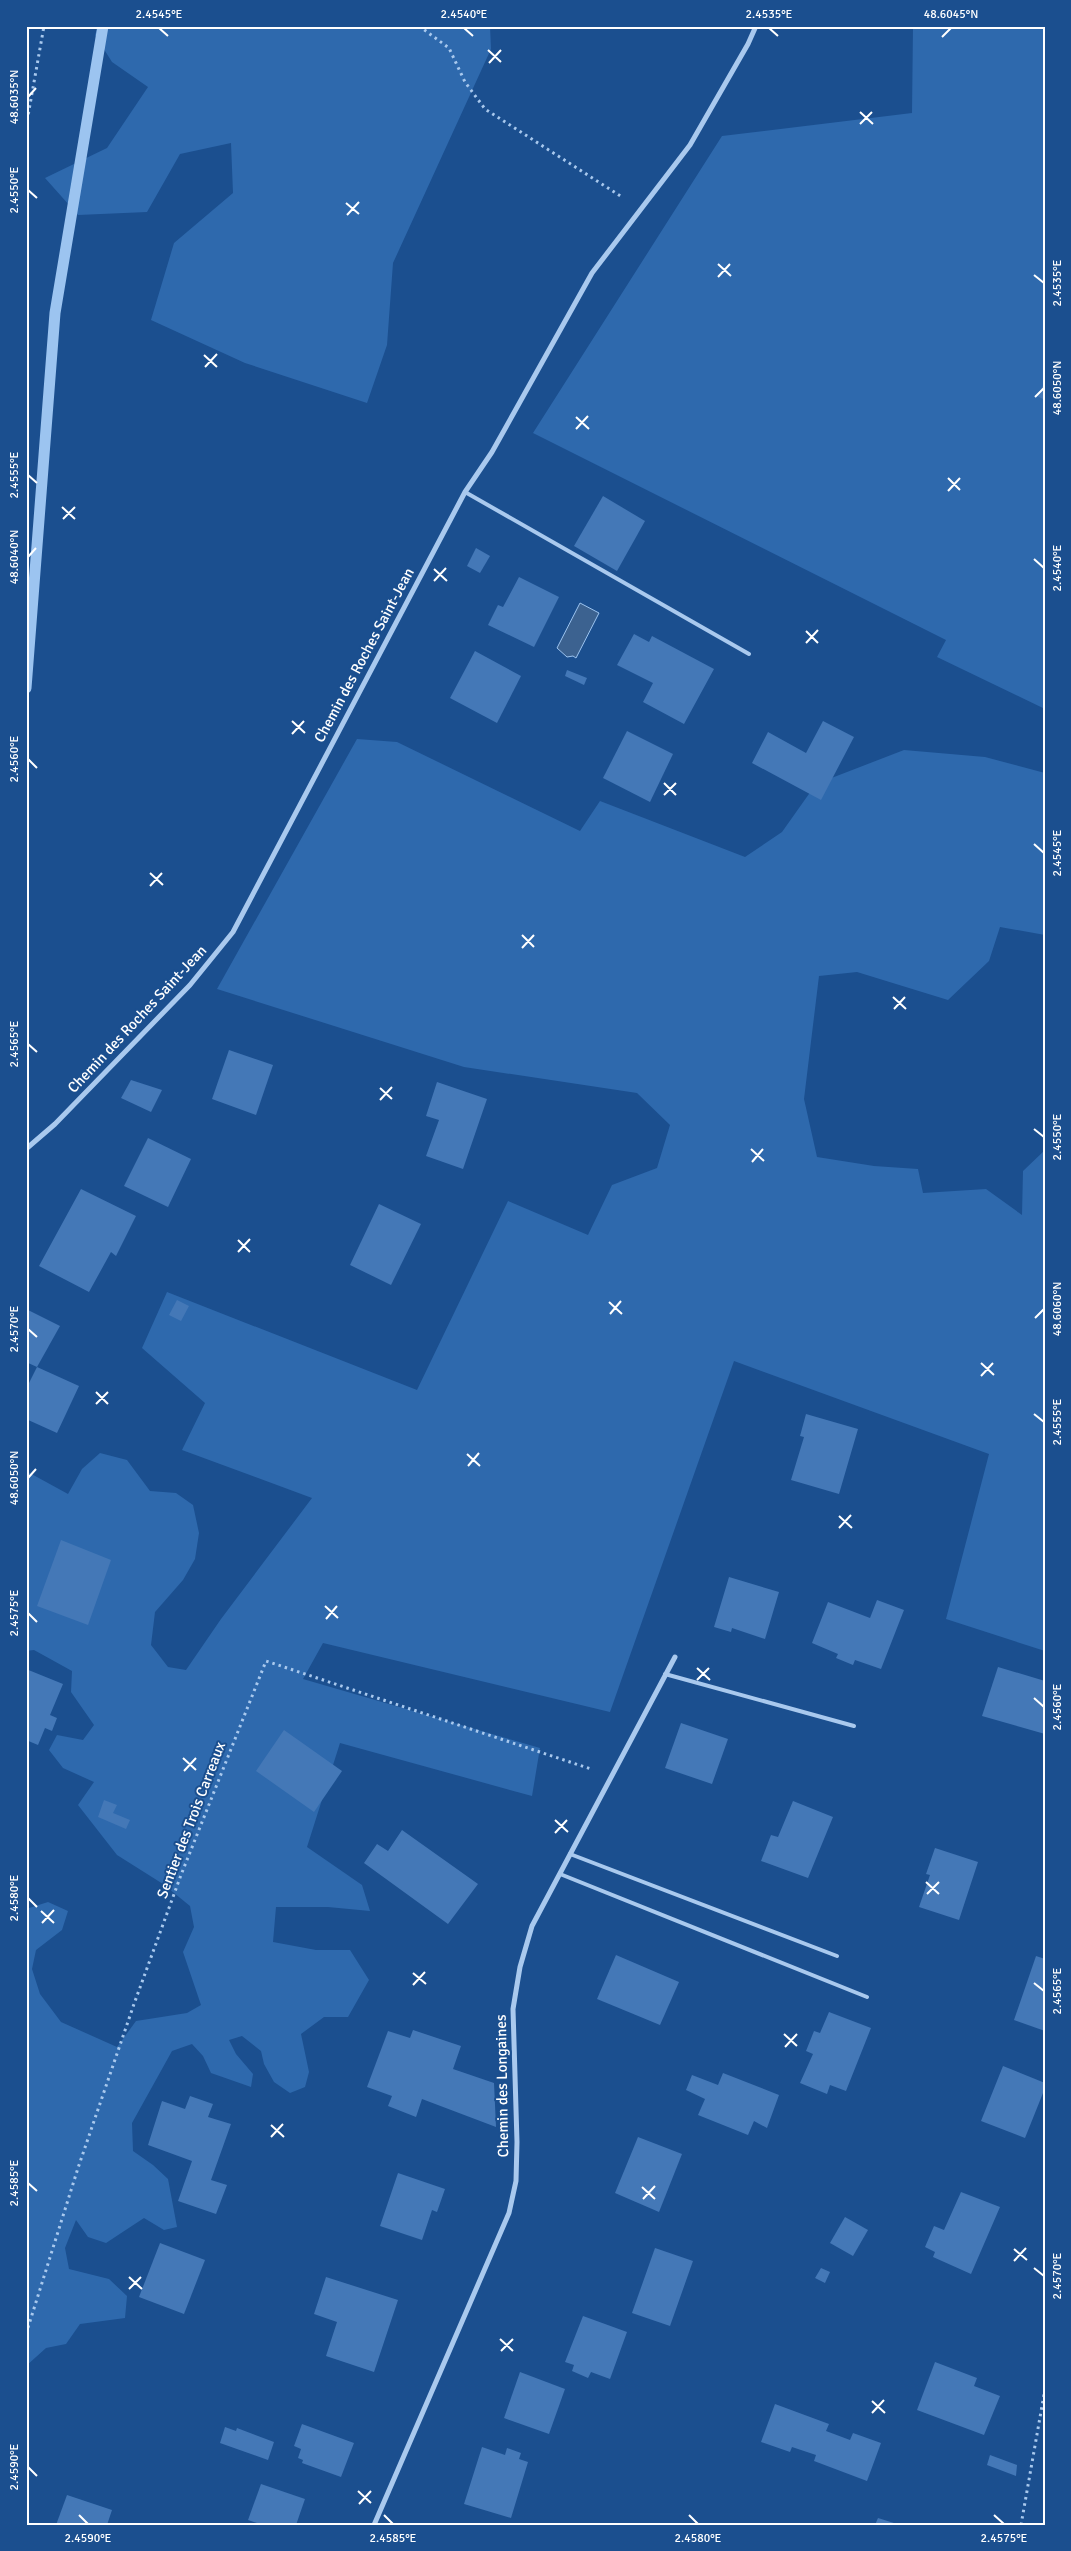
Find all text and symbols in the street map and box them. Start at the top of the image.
text: 2.4545°E [136,7,183,22]
text: 2.4540°E [441,7,488,22]
text: 2.4535°E [746,7,793,22]
text: 48.6045°N [924,7,978,22]
text: 48.6035°N [7,70,22,124]
text: 2.4550°E [7,166,22,213]
text: 2.4535°E [1050,259,1065,306]
text: 48.6050°N [1050,361,1065,415]
text: 2.4555°E [7,451,22,498]
text: 48.6040°N [7,530,22,584]
text: 2.4540°E [1050,544,1065,591]
street label: Chemin des Roches Saint-Jean [310,565,418,745]
text: 2.4560°E [7,735,22,782]
text: 2.4545°E [1050,829,1065,876]
street label: Chemin des Roches Saint-Jean [64,941,210,1097]
text: 2.4565°E [7,1020,22,1067]
text: 2.4550°E [1050,1113,1065,1160]
text: 48.6060°N [1050,1282,1065,1336]
text: 2.4570°E [7,1305,22,1352]
text: 2.4555°E [1050,1398,1065,1445]
text: 48.6050°N [7,1451,22,1505]
text: 2.4575°E [7,1589,22,1636]
text: 2.4560°E [1050,1683,1065,1730]
street label: Sentier des Trois Carreaux [153,1739,229,1901]
text: 2.4580°E [7,1874,22,1921]
text: 2.4565°E [1050,1967,1065,2014]
street label: Chemin des Longaines [492,2014,512,2158]
text: 2.4585°E [7,2159,22,2206]
text: 2.4570°E [1050,2252,1065,2299]
text: 2.4590°E [7,2443,22,2490]
text: 2.4590°E [65,2531,112,2546]
text: 2.4585°E [370,2531,417,2546]
text: 2.4580°E [675,2531,722,2546]
text: 2.4575°E [981,2531,1028,2546]

